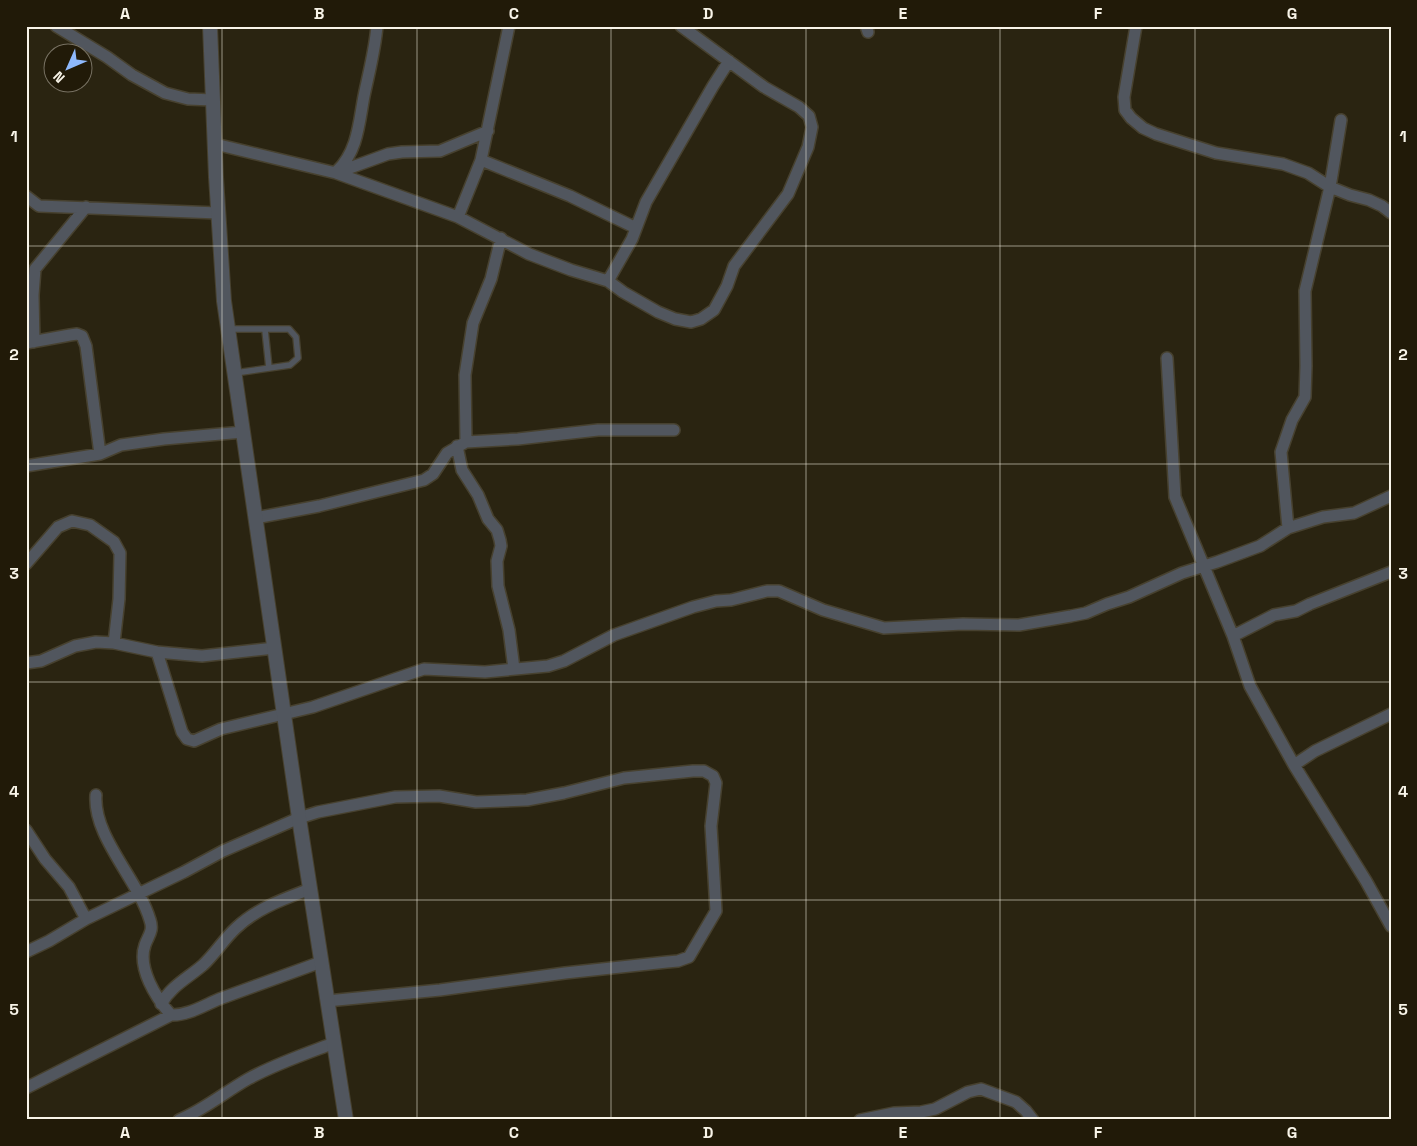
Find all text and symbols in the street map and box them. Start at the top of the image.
text: A [120,3,130,24]
text: B [314,3,324,24]
text: C [509,3,519,24]
text: D [703,3,713,24]
text: E [899,3,908,24]
text: F [1094,3,1103,24]
text: G [1287,3,1297,24]
north arrow [42,42,92,92]
text: N [49,68,68,87]
text: 1 [10,126,18,147]
text: 1 [1399,126,1407,147]
text: 2 [9,344,19,365]
text: 2 [1398,344,1408,365]
text: 3 [9,563,19,584]
text: 3 [1398,563,1408,584]
text: 4 [9,781,19,802]
text: 4 [1398,781,1408,802]
text: 5 [9,999,19,1020]
text: 5 [1398,999,1408,1020]
text: A [120,1122,130,1143]
text: B [314,1122,324,1143]
text: C [509,1122,519,1143]
text: D [703,1122,713,1143]
text: E [899,1122,908,1143]
text: F [1094,1122,1103,1143]
text: G [1287,1122,1297,1143]

